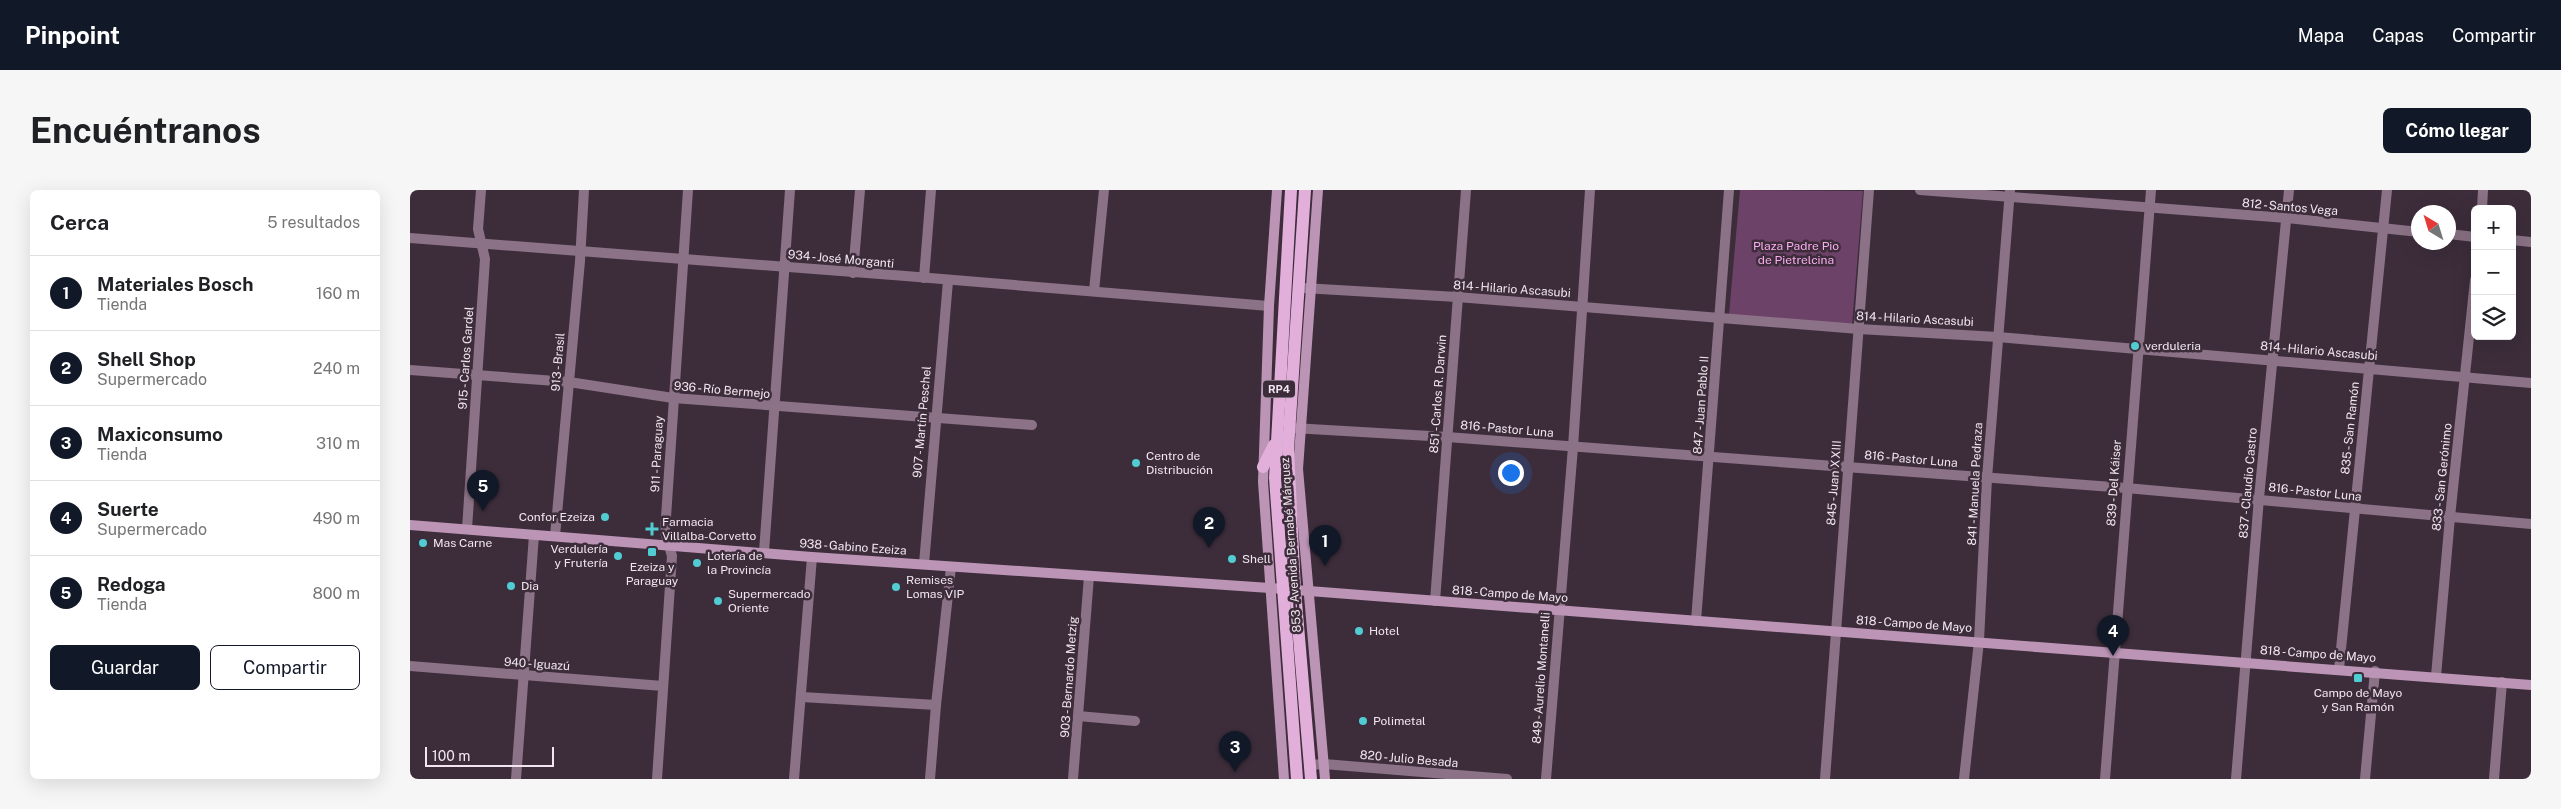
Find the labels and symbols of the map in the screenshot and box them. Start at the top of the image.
street label: 812 - Santos Vega [2241,196,2339,218]
north arrow [2411,205,2456,250]
park label: Plaza Padre Pio de Pietrelcina [1753,239,1839,267]
street label: 934 - José Morganti [787,247,895,271]
street label: 814 - Hilario Ascasubi [1453,278,1571,300]
street label: 915 - Carlos Gardel [455,306,477,410]
street label: 814 - Hilario Ascasubi [1856,309,1974,329]
street label: 913 - Brasil [548,332,568,392]
street label: 851 - Carlos R. Darwin [1427,334,1449,454]
place label: verduleria [2145,339,2201,353]
street label: 814 - Hilario Ascasubi [2260,339,2378,363]
marker: verduleria [2129,340,2141,352]
street label: 847 - Juan Pablo II [1691,355,1711,455]
street label: 907 - Martín Peschel [910,365,934,478]
street label: 936 - Río Bermejo [673,379,771,401]
road number: RP4 [1263,380,1295,398]
street label: 835 - San Ramón [2338,381,2362,475]
street label: 911 - Paraguay [648,415,666,493]
street label: 816 - Pastor Luna [1460,418,1554,440]
street label: 841 - Manuela Pedraza [1965,422,1985,546]
street label: 833 - San Gerónimo [2429,422,2455,532]
street label: 837 - Claudio Castro [2236,427,2260,539]
street label: 839 - Del Káiser [2104,439,2124,527]
street label: 845 - Juan XXIII [1824,440,1844,526]
street label: 816 - Pastor Luna [1864,448,1958,470]
place label: Centro de Distribución [1146,449,1213,477]
marker: Centro de Distribución [1130,457,1142,469]
street label: 853 - Avenida Bernabé Márquez [1278,457,1304,633]
your location [1498,460,1524,486]
pin: 5 [467,470,499,511]
street label: 816 - Pastor Luna [2268,480,2362,504]
pin: 2 [1193,507,1225,548]
place label: Confor Ezeiza [519,510,595,524]
marker: Confor Ezeiza [599,511,611,523]
place label: Farmacia Villalba-Corvetto [662,515,757,543]
marker: Farmacia Villalba-Corvetto [646,523,658,535]
pin: 1 [1309,525,1341,566]
place label: Mas Carne [433,536,493,550]
street label: 938 - Gabino Ezeiza [799,536,907,558]
marker: Mas Carne [417,537,429,549]
place label: Verdulería y Frutería [551,542,608,570]
marker: Ezeiza y Paraguay [646,546,658,558]
place label: Lotería de la Provincía [707,549,771,577]
marker: Verdulería y Frutería [612,550,624,562]
place label: Shell [1242,552,1271,566]
marker: Shell [1226,553,1238,565]
marker: Lotería de la Provincía [691,557,703,569]
place label: Ezeiza y Paraguay [626,560,679,588]
place label: Remises Lomas VIP [906,573,965,601]
place label: Dia [521,579,539,593]
marker: Dia [505,580,517,592]
marker: Remises Lomas VIP [890,581,902,593]
street label: 818 - Campo de Mayo [1452,583,1569,605]
place label: Supermercado Oriente [728,587,811,615]
marker: Supermercado Oriente [712,595,724,607]
street label: 849 - Aurelio Montanelli [1529,612,1553,744]
street label: 818 - Campo de Mayo [1856,613,1973,635]
pin: 4 [2097,615,2129,656]
street label: 903 - Bernardo Metzig [1058,616,1080,738]
place label: Hotel [1369,624,1400,638]
marker: Hotel [1353,625,1365,637]
street label: 818 - Campo de Mayo [2260,643,2377,665]
street label: 940 - Iguazú [503,655,571,673]
marker: Campo de Mayo y San Ramón [2352,672,2364,684]
place label: Campo de Mayo y San Ramón [2314,686,2403,714]
place label: Polimetal [1373,714,1426,728]
marker: Polimetal [1357,715,1369,727]
pin: 3 [1219,731,1251,772]
scale bar [425,744,554,767]
street label: 820 - Julio Besada [1359,748,1459,770]

